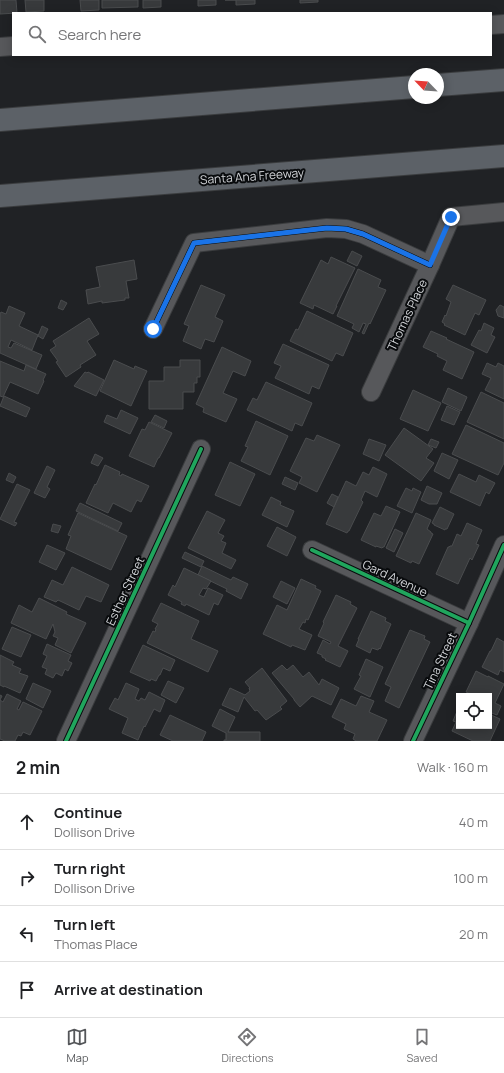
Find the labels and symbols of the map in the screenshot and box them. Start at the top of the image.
north arrow [408,68,444,104]
street label: Santa Ana Freeway [199,164,305,188]
route end [442,208,460,226]
street label: Thomas Place [383,276,431,354]
route start [144,320,162,338]
street label: Esther Street [102,554,148,628]
street label: Gard Avenue [360,556,430,600]
street label: Tina Street [419,629,461,692]

